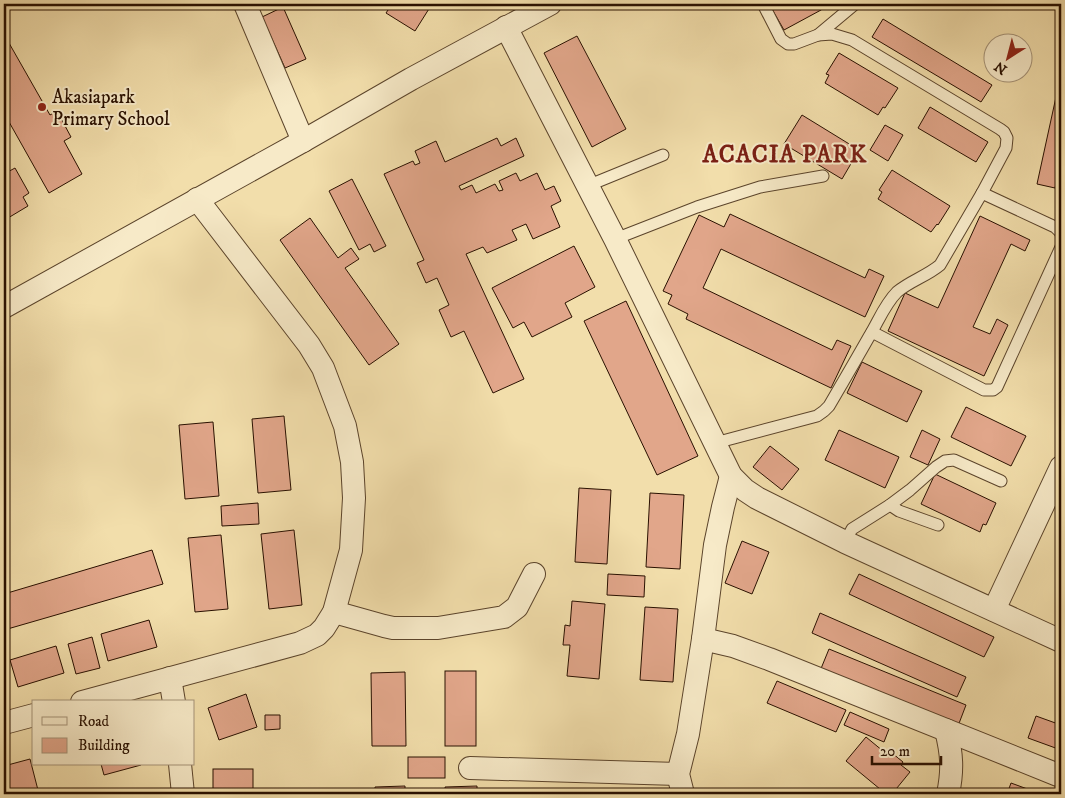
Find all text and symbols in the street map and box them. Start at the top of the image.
north arrow [982,32,1032,82]
text: N [991,57,1011,78]
place label: Akasiapark Primary School [52,86,170,131]
marker: Akasiapark Primary School [36,101,48,113]
district label: ACACIA PARK [702,140,868,170]
legend [32,700,195,766]
text: Road [78,712,110,731]
scale bar [872,733,941,765]
text: Building [78,736,130,755]
text: 20 m [880,742,910,761]

